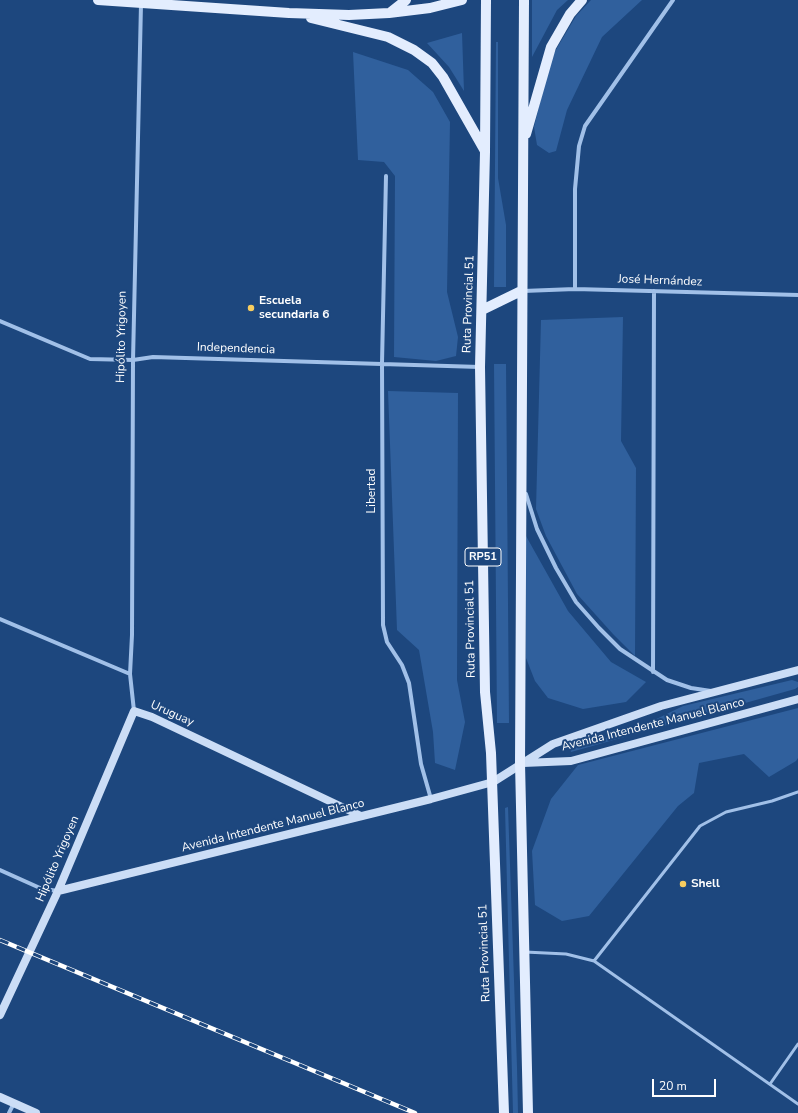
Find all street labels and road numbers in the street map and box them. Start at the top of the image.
street label: Ruta Provincial 51 [460,255,478,353]
street label: José Hernández [618,272,702,290]
street label: Hipólito Yrigoyen [114,291,130,383]
street label: Independencia [197,340,275,358]
street label: Libertad [365,469,379,513]
road number: RP51 [465,548,501,566]
street label: Ruta Provincial 51 [463,580,479,678]
street label: Avenida Intendente Manuel Blanco [560,695,746,755]
street label: Uruguay [148,698,196,730]
street label: Avenida Intendente Manuel Blanco [180,796,366,856]
street label: Hipólito Yrigoyen [33,814,83,904]
street label: Ruta Provincial 51 [476,904,494,1002]

